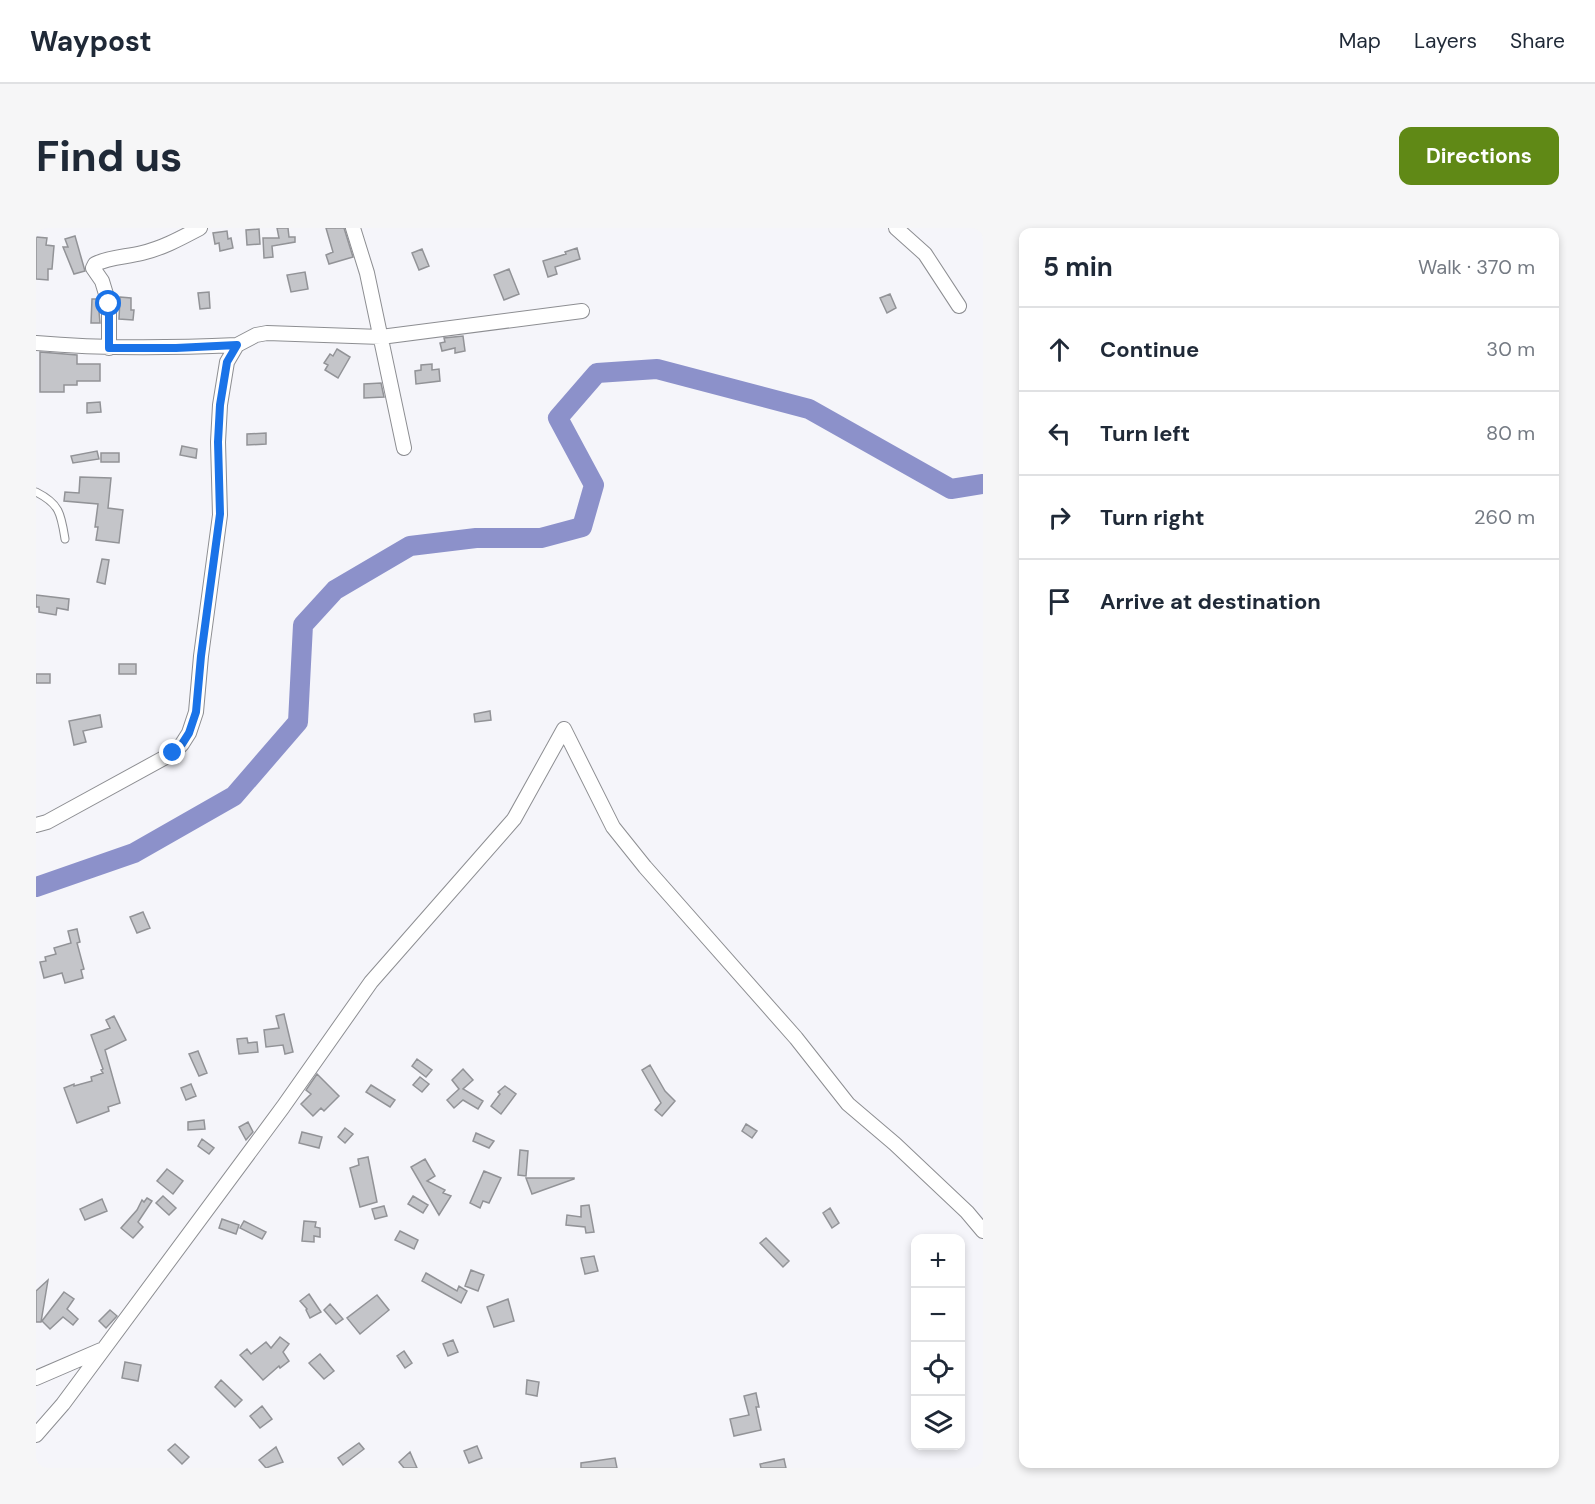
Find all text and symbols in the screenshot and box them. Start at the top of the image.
text: Waypost [30,23,152,60]
text: Map [1339,27,1381,55]
text: Layers [1414,27,1477,55]
text: Share [1510,27,1565,55]
button: Directions [1399,127,1559,185]
text: Find us [36,129,182,184]
text: 5 min [1043,250,1113,284]
text: Walk · 370 m [1418,254,1535,280]
route start [95,290,121,316]
icon: ahead [1043,333,1076,366]
text: Continue [1100,335,1199,364]
text: 30 m [1486,336,1535,362]
icon: left [1043,417,1076,450]
text: Turn left [1100,419,1190,448]
text: 80 m [1486,420,1535,446]
icon: right [1043,501,1076,534]
text: Turn right [1100,503,1205,532]
text: 260 m [1474,504,1535,530]
icon: arrive [1043,585,1076,618]
text: Arrive at destination [1100,587,1321,616]
route end [159,739,185,765]
map controls [911,1234,965,1450]
button: + [911,1234,965,1288]
button: − [911,1288,965,1342]
button: locate [911,1342,965,1396]
button: layers [911,1396,965,1450]

